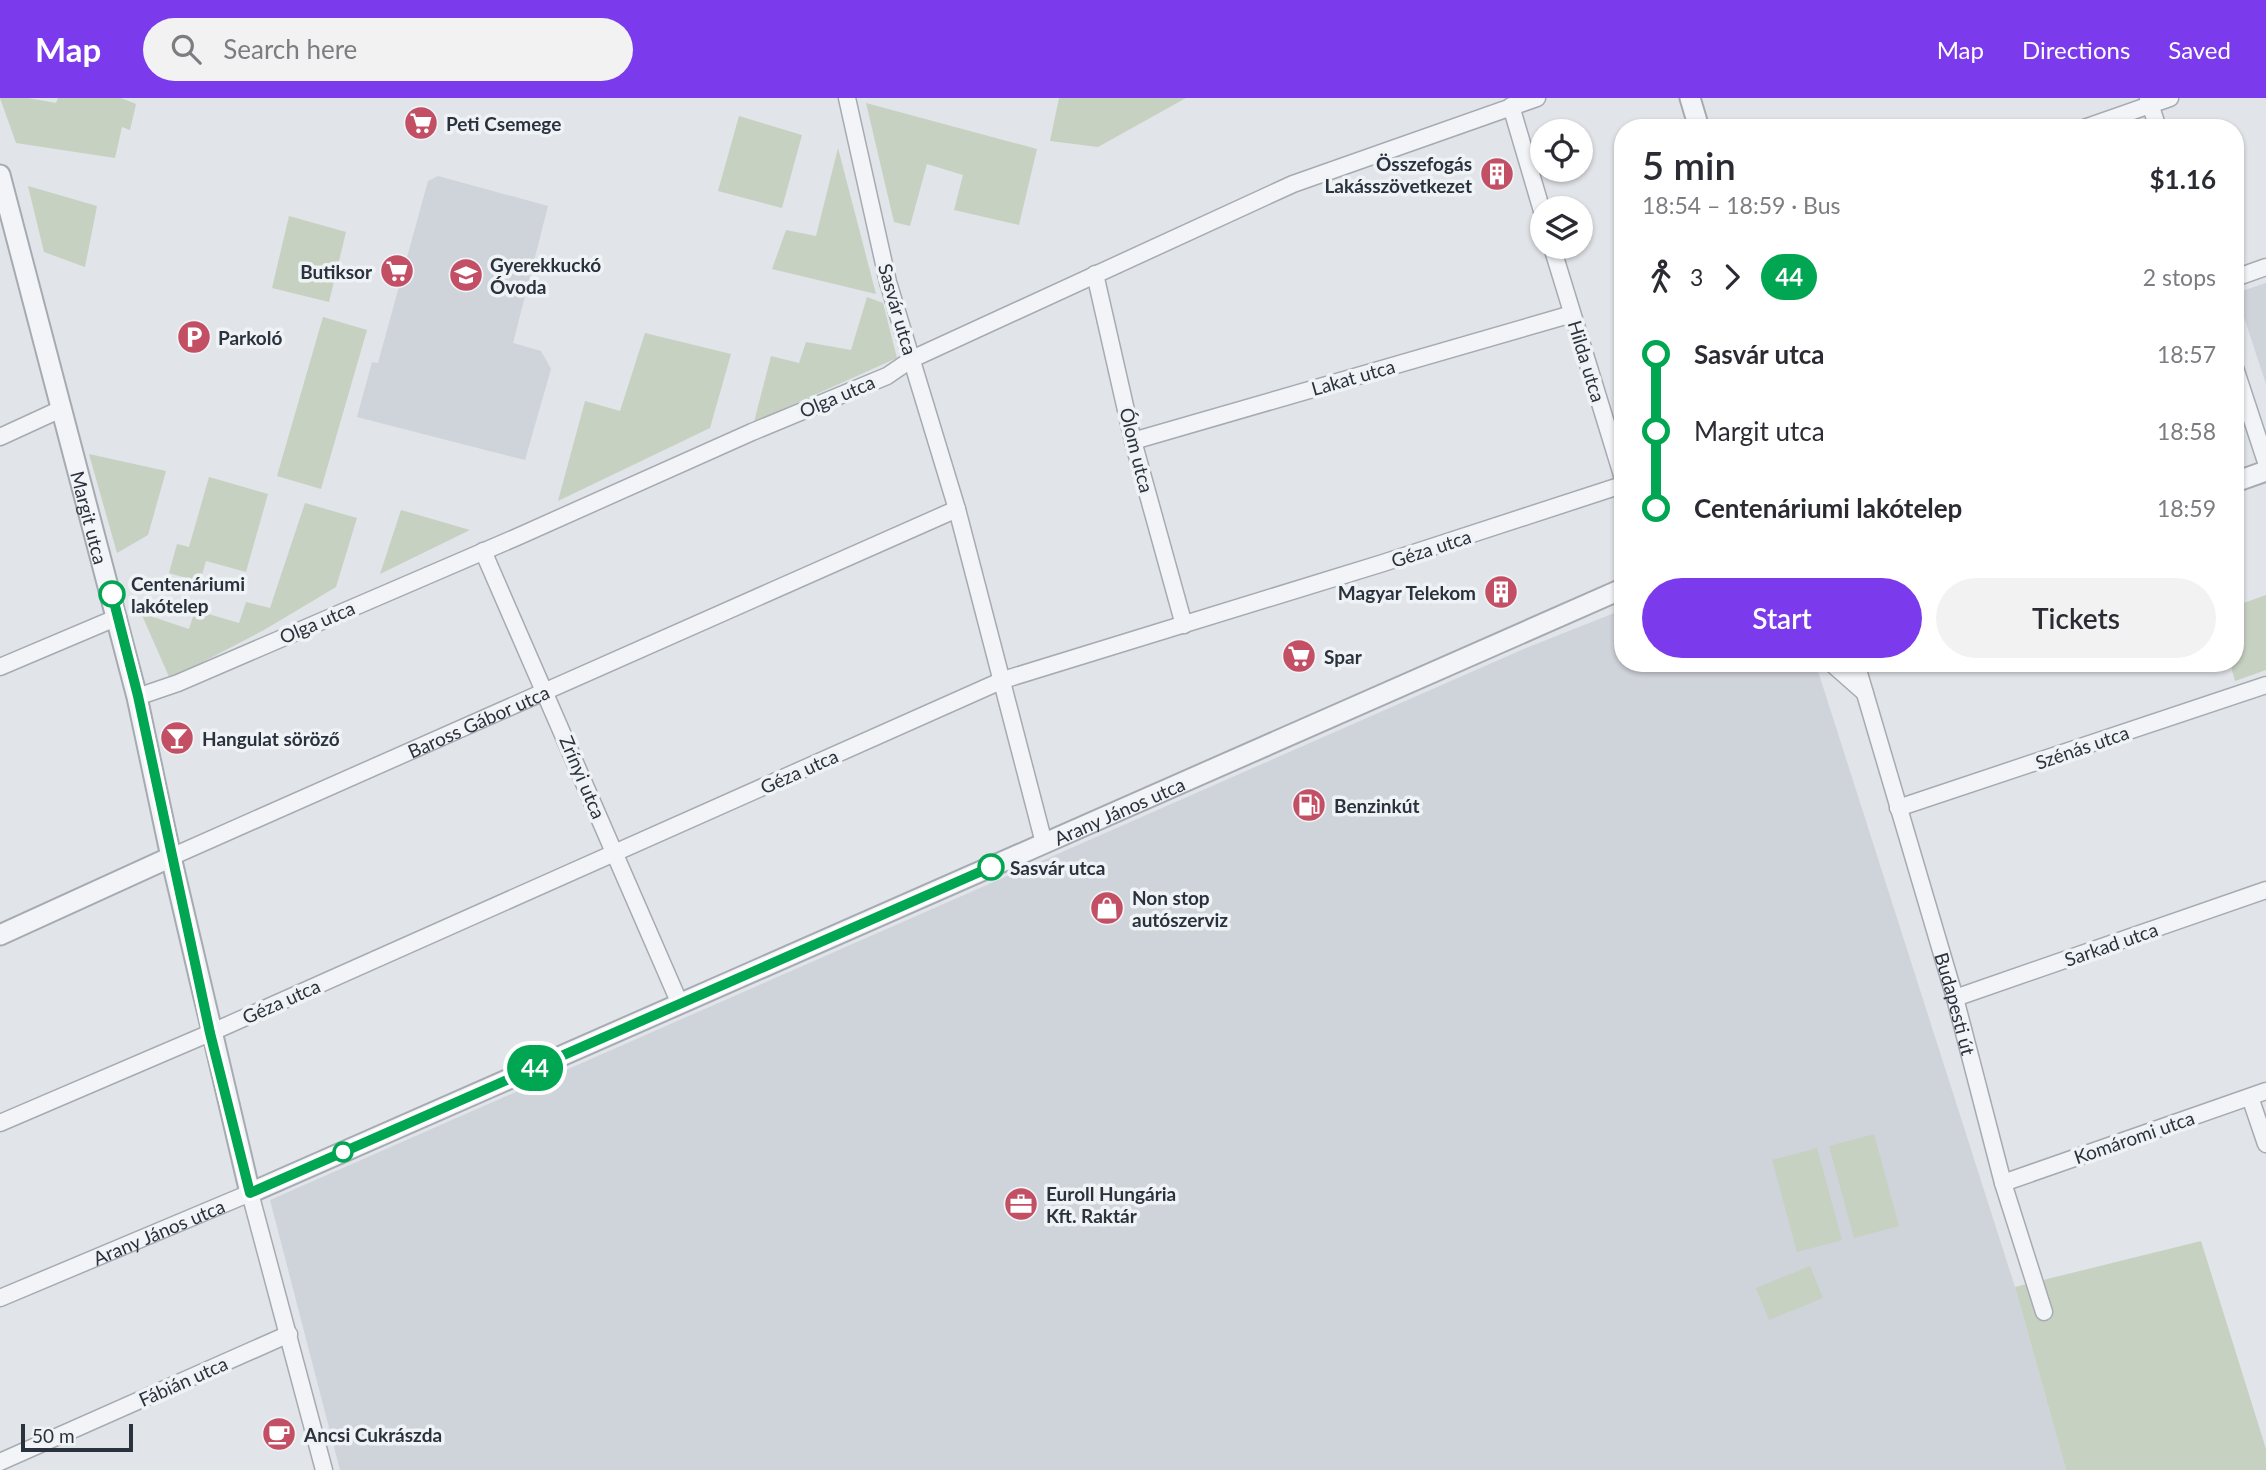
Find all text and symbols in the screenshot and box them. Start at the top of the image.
search box [143,18,633,81]
text: Map [35,29,101,69]
icon: search [167,30,205,68]
text: Search here [223,33,357,65]
text: Map [1937,35,1984,64]
text: Directions [2022,35,2130,64]
text: Saved [2168,35,2231,64]
supermarket icon: Peti Csemege [402,104,440,142]
place label: Peti Csemege [446,112,561,135]
map controls [1530,119,1593,259]
button: locate [1530,119,1593,182]
text: 5 min [1642,142,1736,188]
place label: Összefogás Lakásszövetkezet [1324,152,1472,197]
building icon: Összefogás Lakásszövetkezet [1478,155,1516,193]
text: $1.16 [2150,163,2216,195]
text: 18:54 – 18:59 · Bus [1642,191,1841,219]
button: layers [1530,196,1593,259]
supermarket icon: Butiksor [378,252,416,290]
place label: Gyerekkuckó Óvoda [490,253,601,298]
school or university icon: Gyerekkuckó Óvoda [447,256,485,294]
icon: walk [1642,258,1680,296]
icon: forward [1713,258,1751,296]
place label: Butiksor [300,260,373,283]
street label: Sasvár utca [874,261,922,357]
text: 44 [1775,262,1803,291]
text: 3 [1690,263,1703,291]
text: 2 stops [2143,263,2216,291]
street label: Hilda utca [1564,317,1610,405]
parking icon: Parkoló [175,318,213,356]
place label: Parkoló [218,326,282,349]
text: Sasvár utca [1694,338,1825,370]
text: 18:57 [2157,340,2216,368]
street label: Lakat utca [1309,354,1397,400]
street label: Olga utca [796,370,878,422]
street label: Ólom utca [1115,405,1159,495]
text: Margit utca [1694,415,1825,447]
text: 18:58 [2157,417,2216,445]
street label: Margit utca [67,468,113,567]
text: Centenáriumi lakótelep [1694,492,1962,524]
text: 18:59 [2157,494,2216,522]
street label: Géza utca [1388,524,1474,572]
place label: Centenáriumi lakótelep [131,572,245,617]
building icon: Magyar Telekom [1482,573,1520,611]
button: Start [1642,578,1922,658]
button: Tickets [1936,578,2216,658]
marker: Centenáriumi lakótelep [99,581,125,607]
place label: Magyar Telekom [1338,581,1476,604]
street label: Olga utca [276,596,358,648]
supermarket icon: Spar [1280,637,1318,675]
place label: Spar [1324,645,1363,668]
street label: Baross Gábor utca [404,680,552,762]
bar icon: Hangulat söröző [158,719,196,757]
street label: Szénás utca [2032,720,2132,774]
place label: Hangulat söröző [202,727,340,750]
street label: Zrínyi utca [555,732,611,822]
street label: Géza utca [757,744,841,798]
street label: Arany János utca [1050,772,1188,849]
fuel station icon: Benzinkút [1290,786,1328,824]
place label: Benzinkút [1334,794,1419,817]
marker: Sasvár utca [978,854,1004,880]
place label: Sasvár utca [1010,856,1105,879]
place label: Non stop autószerviz [1132,886,1228,931]
shop icon: Non stop autószerviz [1088,889,1126,927]
street label: Sarkad utca [2061,917,2161,971]
street label: Budapesti út [1931,949,1981,1058]
street label: Géza utca [239,974,323,1028]
line badge: 44 [504,1045,566,1091]
text: 44 [521,1053,549,1082]
street label: Komáromi utca [2071,1106,2197,1168]
unlabelled marker [333,1142,353,1162]
place label: Euroll Hungária Kft. Raktár [1046,1182,1176,1227]
office icon: Euroll Hungária Kft. Raktár [1002,1185,1040,1223]
street label: Arany János utca [89,1194,228,1269]
street label: Fábián utca [135,1351,231,1411]
cafe icon: Ancsi Cukrászda [260,1415,298,1453]
scale bar [21,1421,133,1453]
place label: Ancsi Cukrászda [303,1423,442,1446]
text: 50 m [32,1424,75,1447]

